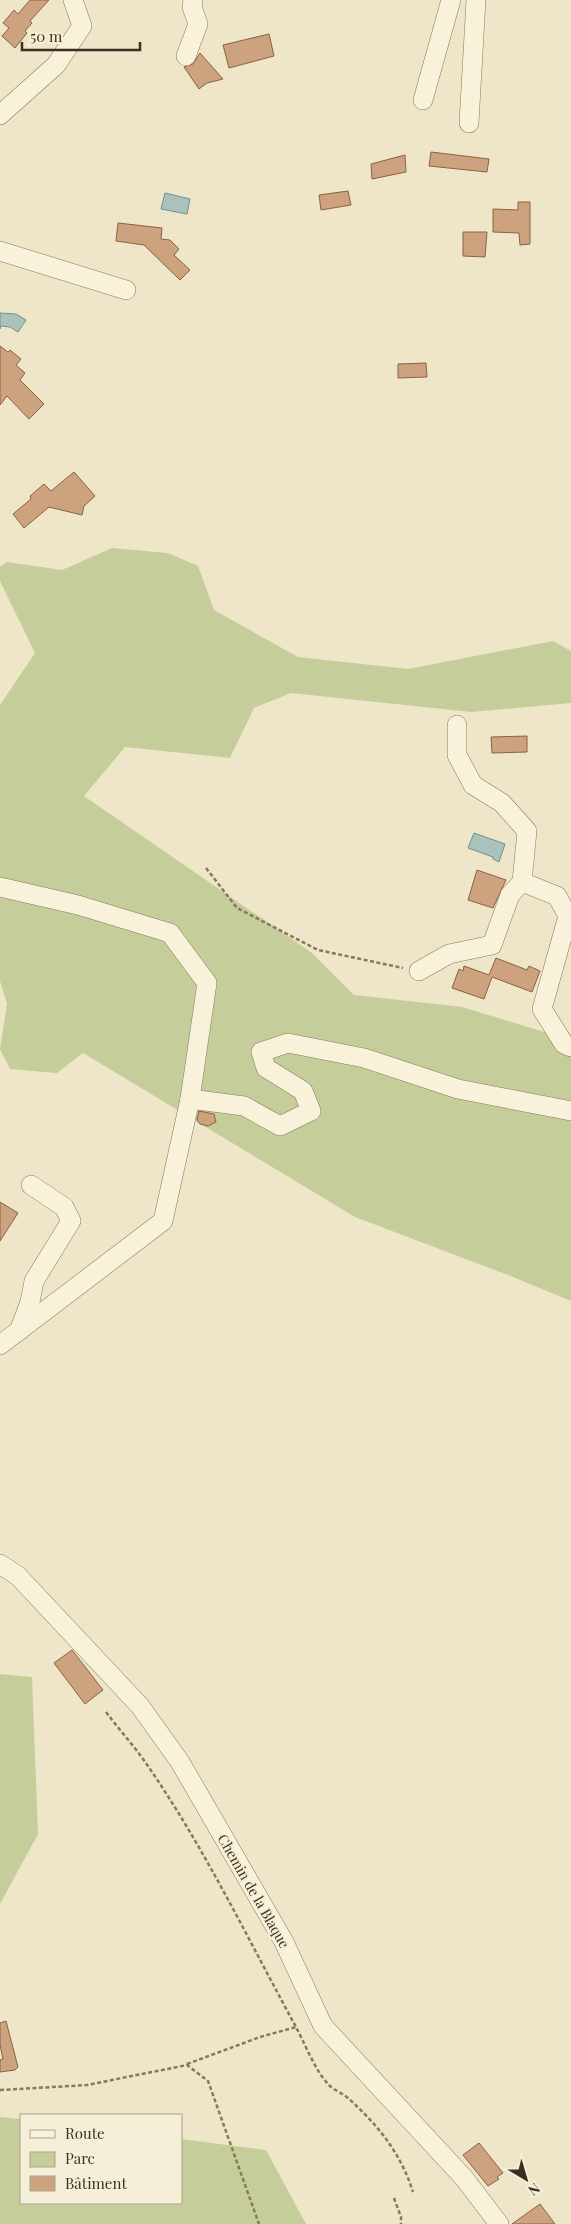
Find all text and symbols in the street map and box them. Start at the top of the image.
scale bar [22,20,140,52]
text: 50 m [30,26,63,46]
street label: Chemin de la Blaque [214,1831,294,1951]
legend [20,2114,182,2204]
text: Route [65,2123,105,2143]
text: Parc [65,2148,95,2168]
north arrow [501,2154,551,2204]
text: Bâtiment [65,2173,127,2193]
text: N [524,2179,544,2200]

